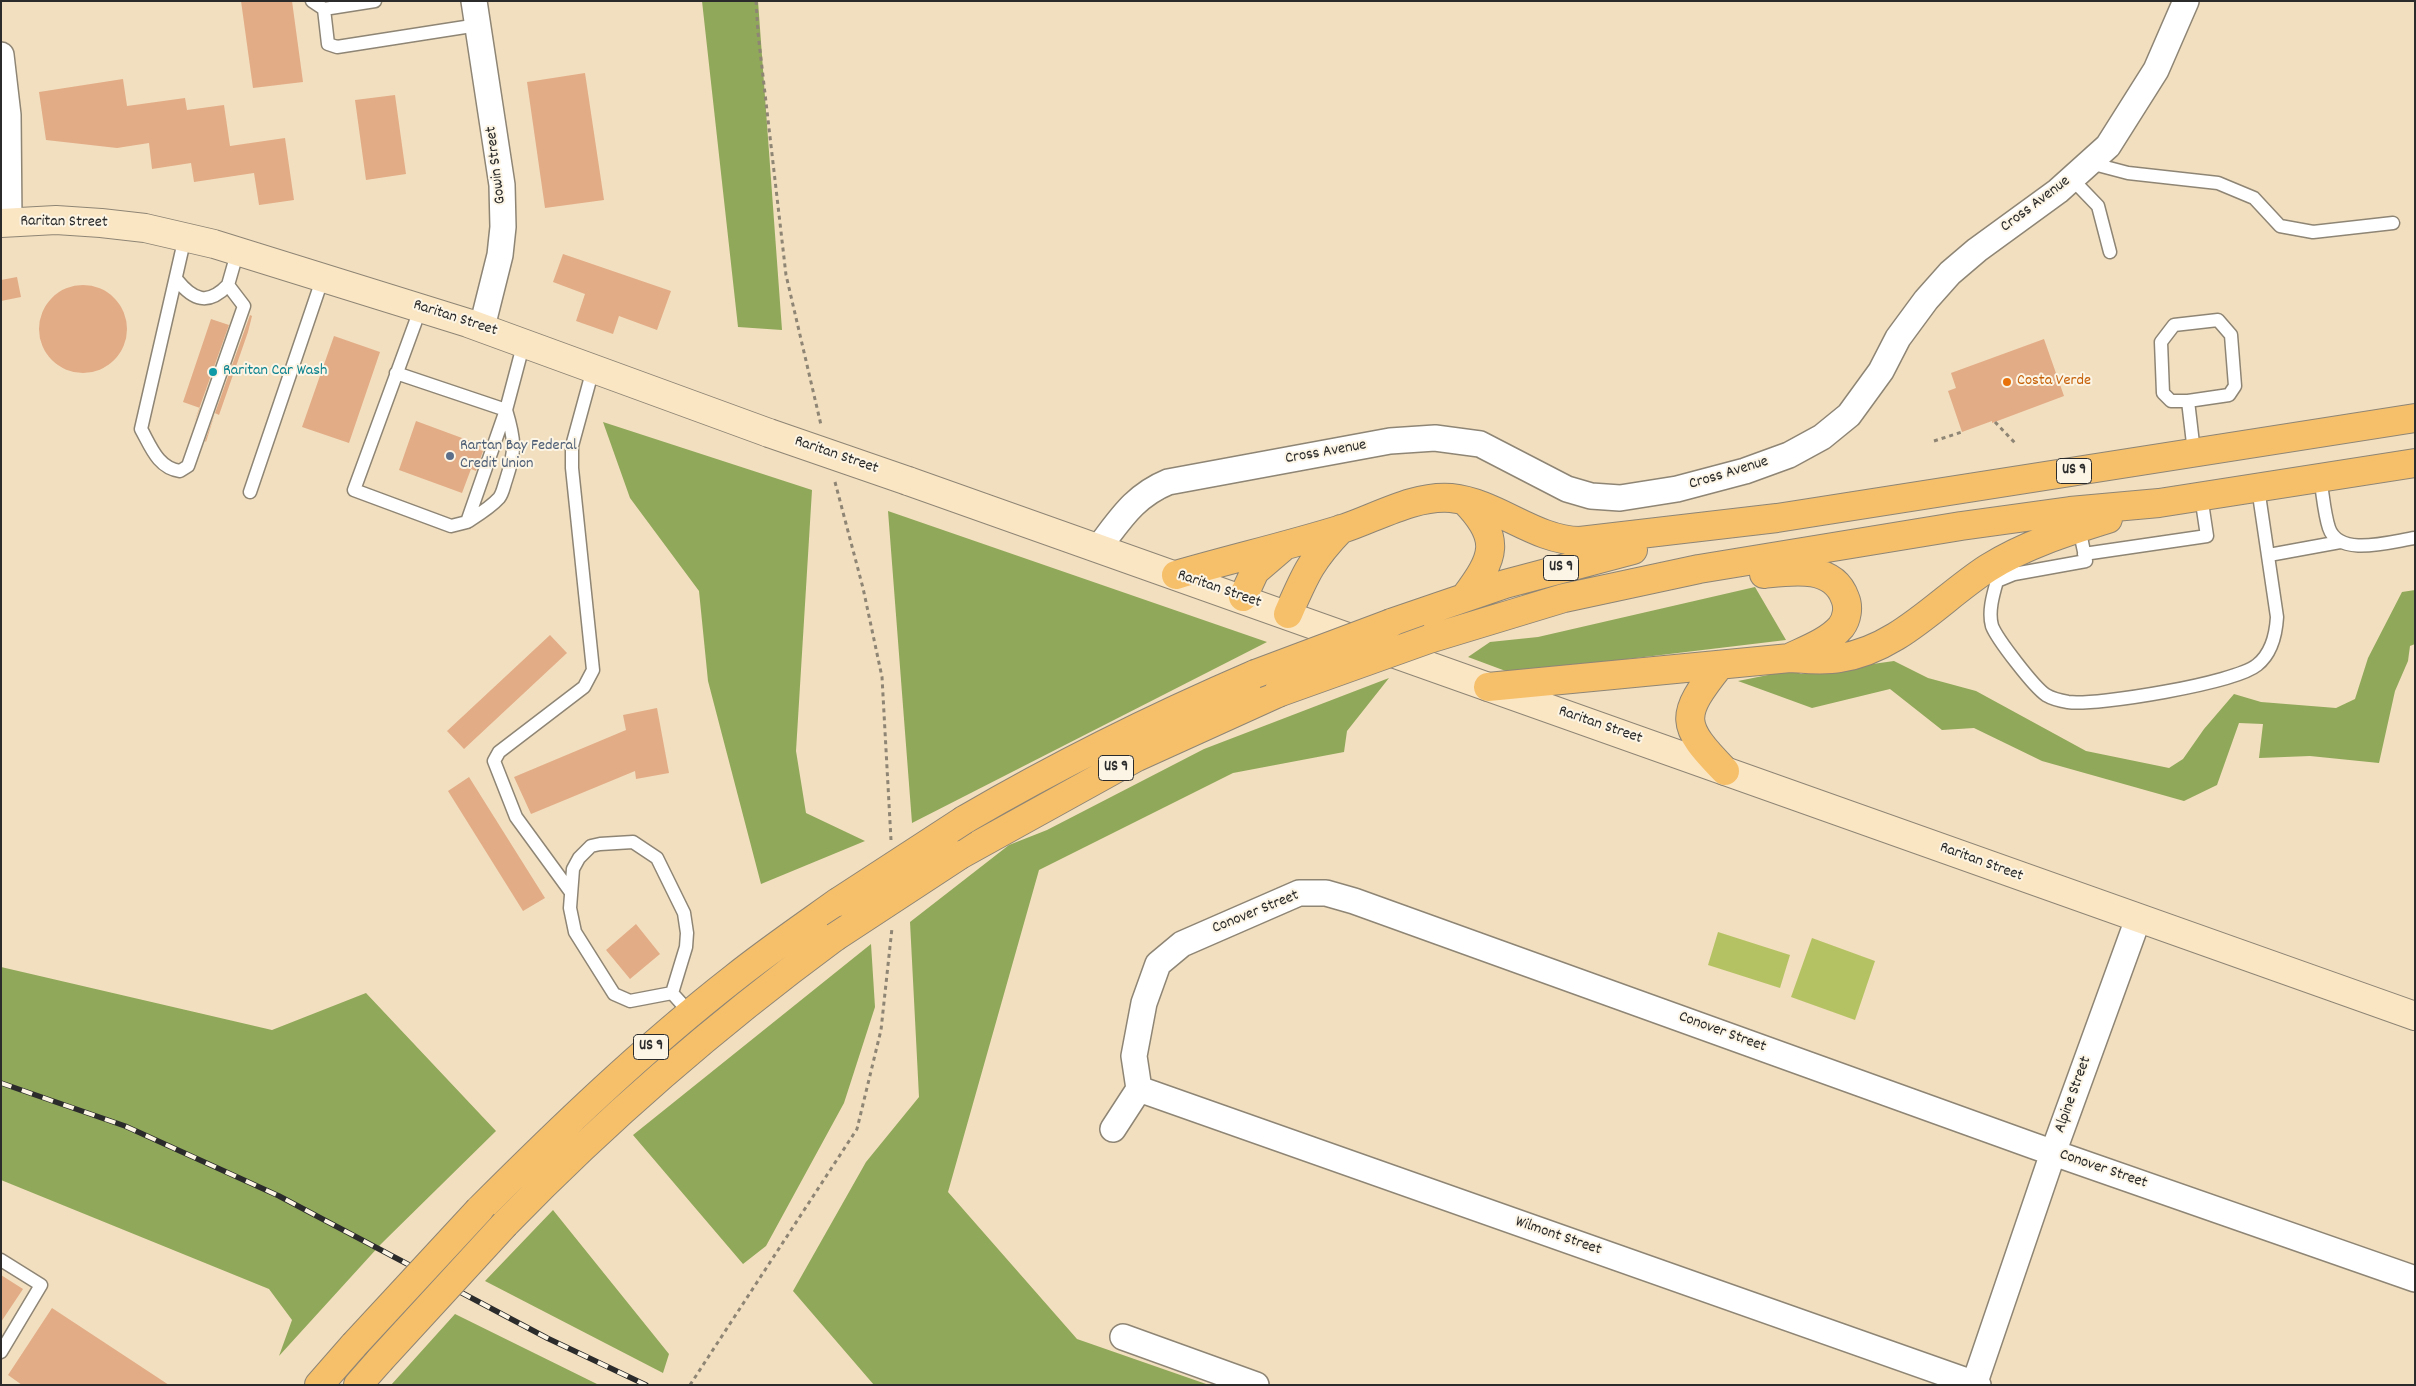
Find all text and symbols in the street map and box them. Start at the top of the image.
street label: Gowin Street [483,125,511,205]
street label: Cross Avenue [1998,173,2074,237]
street label: Raritan Street [20,213,108,233]
street label: Raritan Street [410,296,500,342]
place label: Raritan Car Wash [223,362,327,382]
marker: Raritan Car Wash [207,366,219,378]
place label: Costa Verde [2017,372,2091,392]
marker: Costa Verde [2001,376,2013,388]
street label: Raritan Street [792,433,880,479]
street label: Cross Avenue [1284,436,1368,470]
place label: Rartan Bay Federal Credit Union [460,437,577,475]
marker: Rartan Bay Federal Credit Union [444,450,456,462]
street label: Cross Avenue [1687,453,1771,495]
road number: US 9 [2056,458,2092,484]
road number: US 9 [1544,556,1578,580]
street label: Raritan Street [1175,567,1263,613]
street label: Raritan Street [1556,703,1644,749]
road number: US 9 [1098,756,1134,780]
street label: Raritan Street [1937,839,2025,887]
street label: Conover Street [1210,887,1302,939]
street label: Conover Street [1676,1008,1768,1058]
road number: US 9 [634,1034,668,1060]
street label: Alpine Street [2051,1054,2097,1136]
street label: Conover Street [2057,1146,2149,1194]
street label: Wilmont Street [1512,1213,1604,1261]

